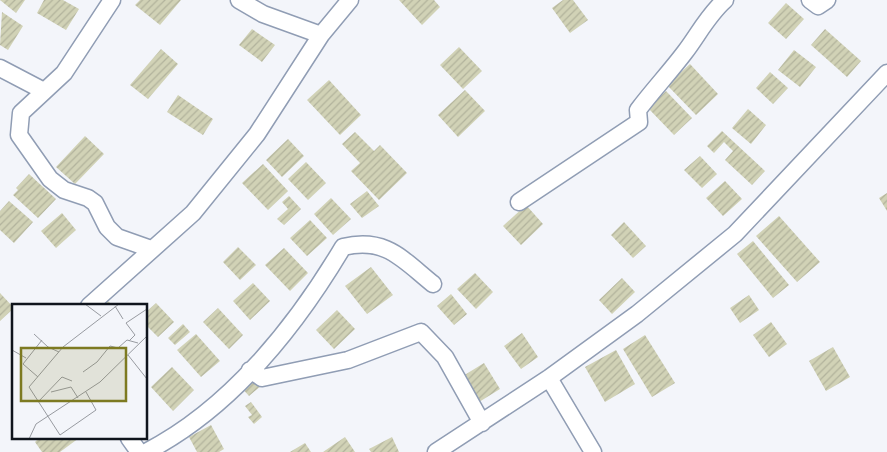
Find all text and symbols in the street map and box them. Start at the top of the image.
inset map [12,304,148,440]

